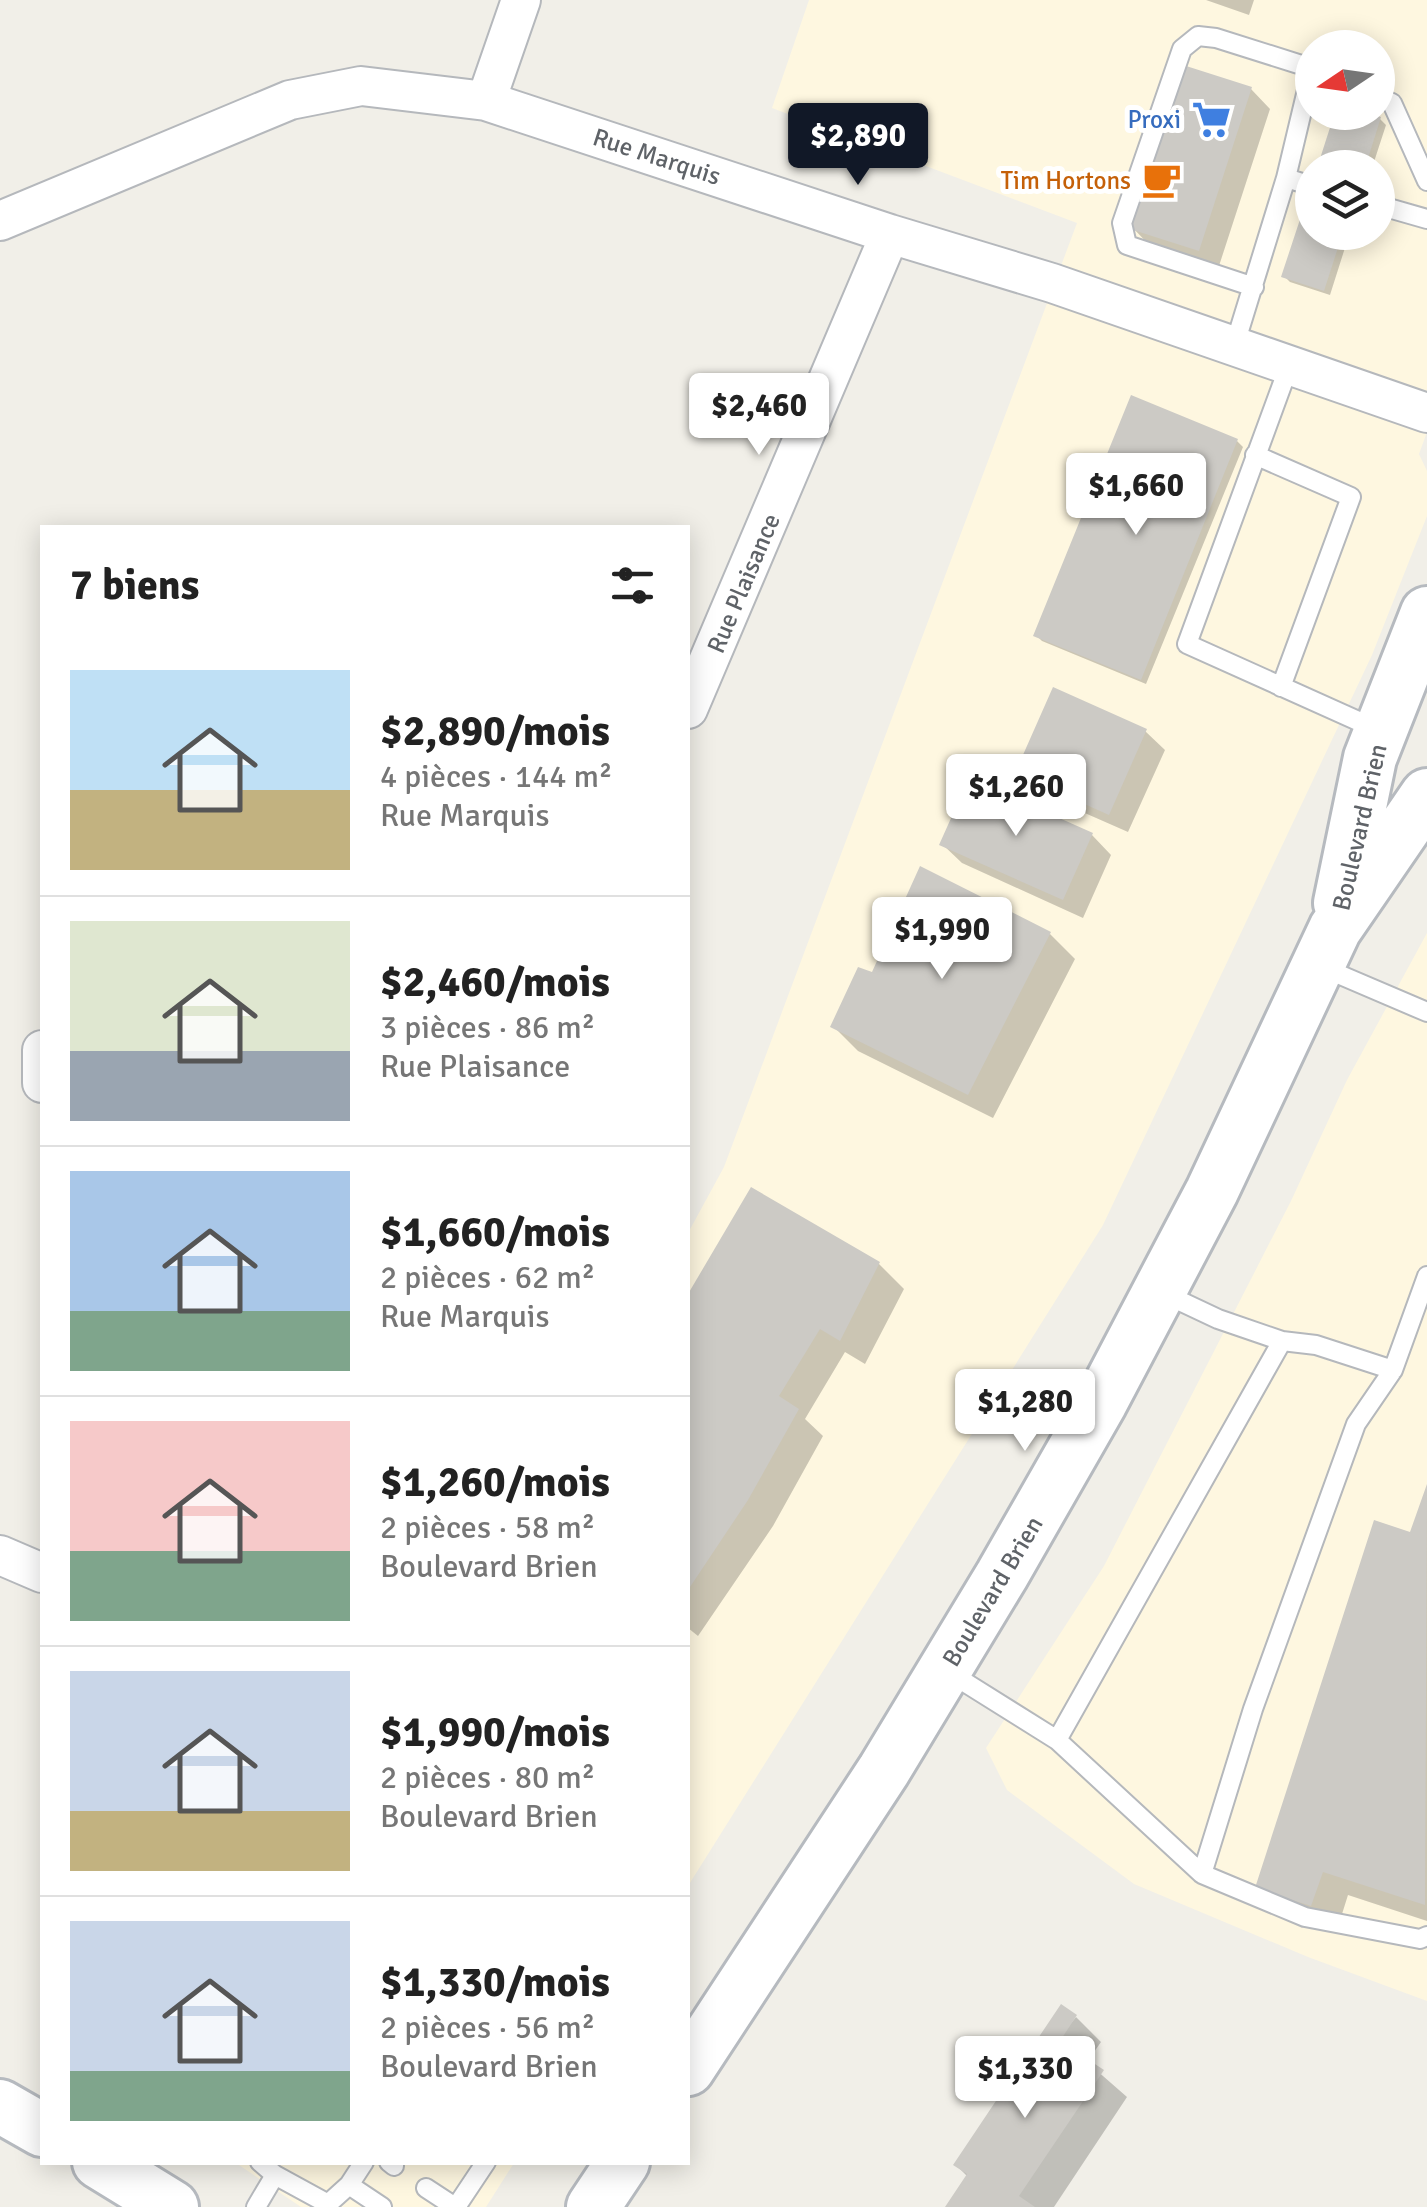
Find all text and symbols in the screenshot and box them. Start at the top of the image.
north arrow [1295,30,1395,130]
map controls [1295,30,1395,250]
supermarket icon: Proxi [1190,98,1232,140]
pin: $2,890 [777,103,939,188]
place label: Proxi [1128,104,1181,135]
text: $2,890 [810,116,906,155]
street label: Rue Marquis [589,121,725,192]
button: layers [1295,150,1395,250]
cafe icon: Tim Hortons [1140,159,1182,201]
place label: Tim Hortons [1001,165,1131,196]
pin: $2,460 [678,373,840,458]
text: $2,460 [711,386,807,425]
pin: $1,660 [1055,453,1217,538]
text: $1,660 [1088,466,1184,505]
street label: Rue Plaisance [700,509,787,658]
icon: filters [605,558,660,613]
text: 7 biens [70,560,199,611]
text: $2,890/mois [380,706,610,757]
icon: home [150,710,270,830]
street label: Boulevard Brien [1325,741,1394,913]
pin: $1,260 [935,754,1097,839]
text: 4 pièces · 144 m² [380,757,613,796]
text: $1,260 [968,767,1064,806]
text: Rue Marquis [380,796,550,835]
pin: $1,990 [861,897,1023,982]
text: $1,990 [894,910,990,949]
text: $2,460/mois [380,957,610,1008]
icon: home [150,961,270,1081]
text: 3 pièces · 86 m² [380,1008,595,1047]
text: Rue Plaisance [380,1047,570,1086]
text: $1,660/mois [380,1207,610,1258]
icon: home [150,1211,270,1331]
text: 2 pièces · 62 m² [380,1258,595,1297]
text: Rue Marquis [380,1297,550,1336]
pin: $1,280 [944,1369,1106,1454]
text: $1,280 [977,1382,1073,1421]
text: $1,260/mois [380,1457,610,1508]
icon: home [150,1461,270,1581]
text: 2 pièces · 58 m² [380,1508,595,1547]
street label: Boulevard Brien [935,1510,1050,1672]
text: Boulevard Brien [380,1547,598,1586]
text: $1,990/mois [380,1707,610,1758]
icon: home [150,1711,270,1831]
text: 2 pièces · 80 m² [380,1758,595,1797]
text: Boulevard Brien [380,1797,598,1836]
text: $1,330/mois [380,1957,610,2008]
icon: home [150,1961,270,2081]
text: 2 pièces · 56 m² [380,2008,595,2047]
pin: $1,330 [944,2036,1106,2121]
text: Boulevard Brien [380,2047,598,2086]
text: $1,330 [977,2049,1073,2088]

